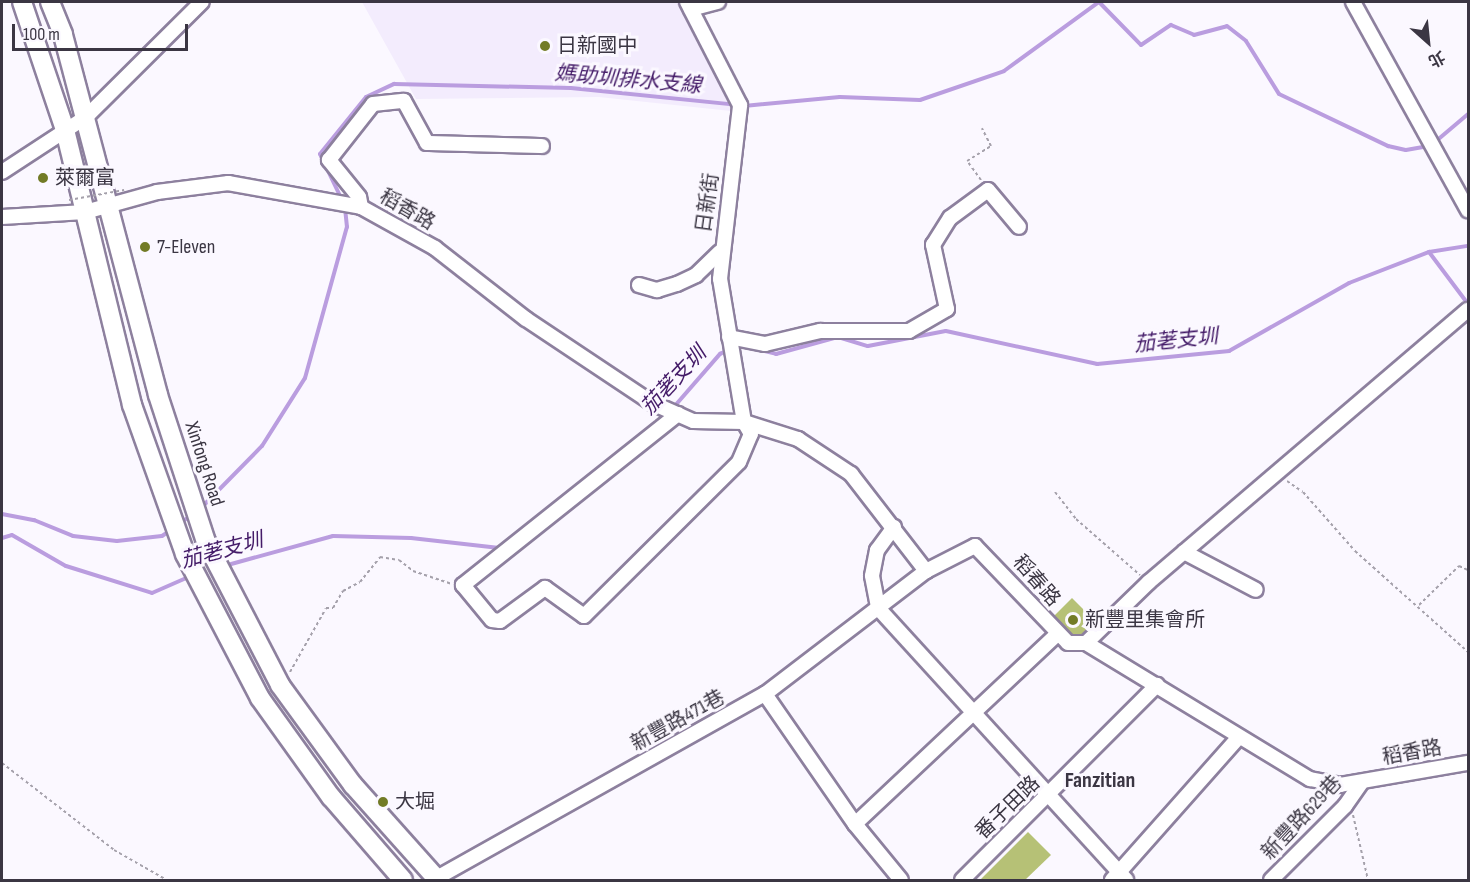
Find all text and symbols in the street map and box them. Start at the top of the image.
scale bar [15,12,190,50]
north arrow [1398,12,1458,72]
text: 100 m [23,24,60,45]
place label: 日新國中 [557,34,637,58]
marker: 日新國中 [538,39,552,53]
text: 北 [1425,46,1448,71]
water label: 媽助圳排水支線 [554,61,702,99]
place label: 萊爾富 [55,166,115,190]
marker: 萊爾富 [36,171,50,185]
street label: 日新街 [692,172,724,234]
street label: 稻香路 [375,185,439,235]
place label: 7-Eleven [157,235,215,259]
marker: 7-Eleven [138,240,152,254]
water label: 茄荖支圳 [1133,324,1219,358]
water label: 茄荖支圳 [636,342,712,420]
street label: Xinfong Road [179,419,229,509]
water label: 茄荖支圳 [178,528,266,574]
street label: 稻春路 [1007,550,1065,612]
place label: 新豐里集會所 [1085,608,1205,632]
marker: 新豐里集會所 [1066,613,1080,627]
street label: 新豐路471巷 [627,685,729,757]
street label: 稻香路 [1380,736,1444,770]
district label: Fanzitian [1065,768,1135,794]
street label: 新豐路629巷 [1257,771,1347,865]
street label: 番子田路 [971,772,1045,844]
place label: 大堀 [395,790,435,814]
marker: 大堀 [376,795,390,809]

